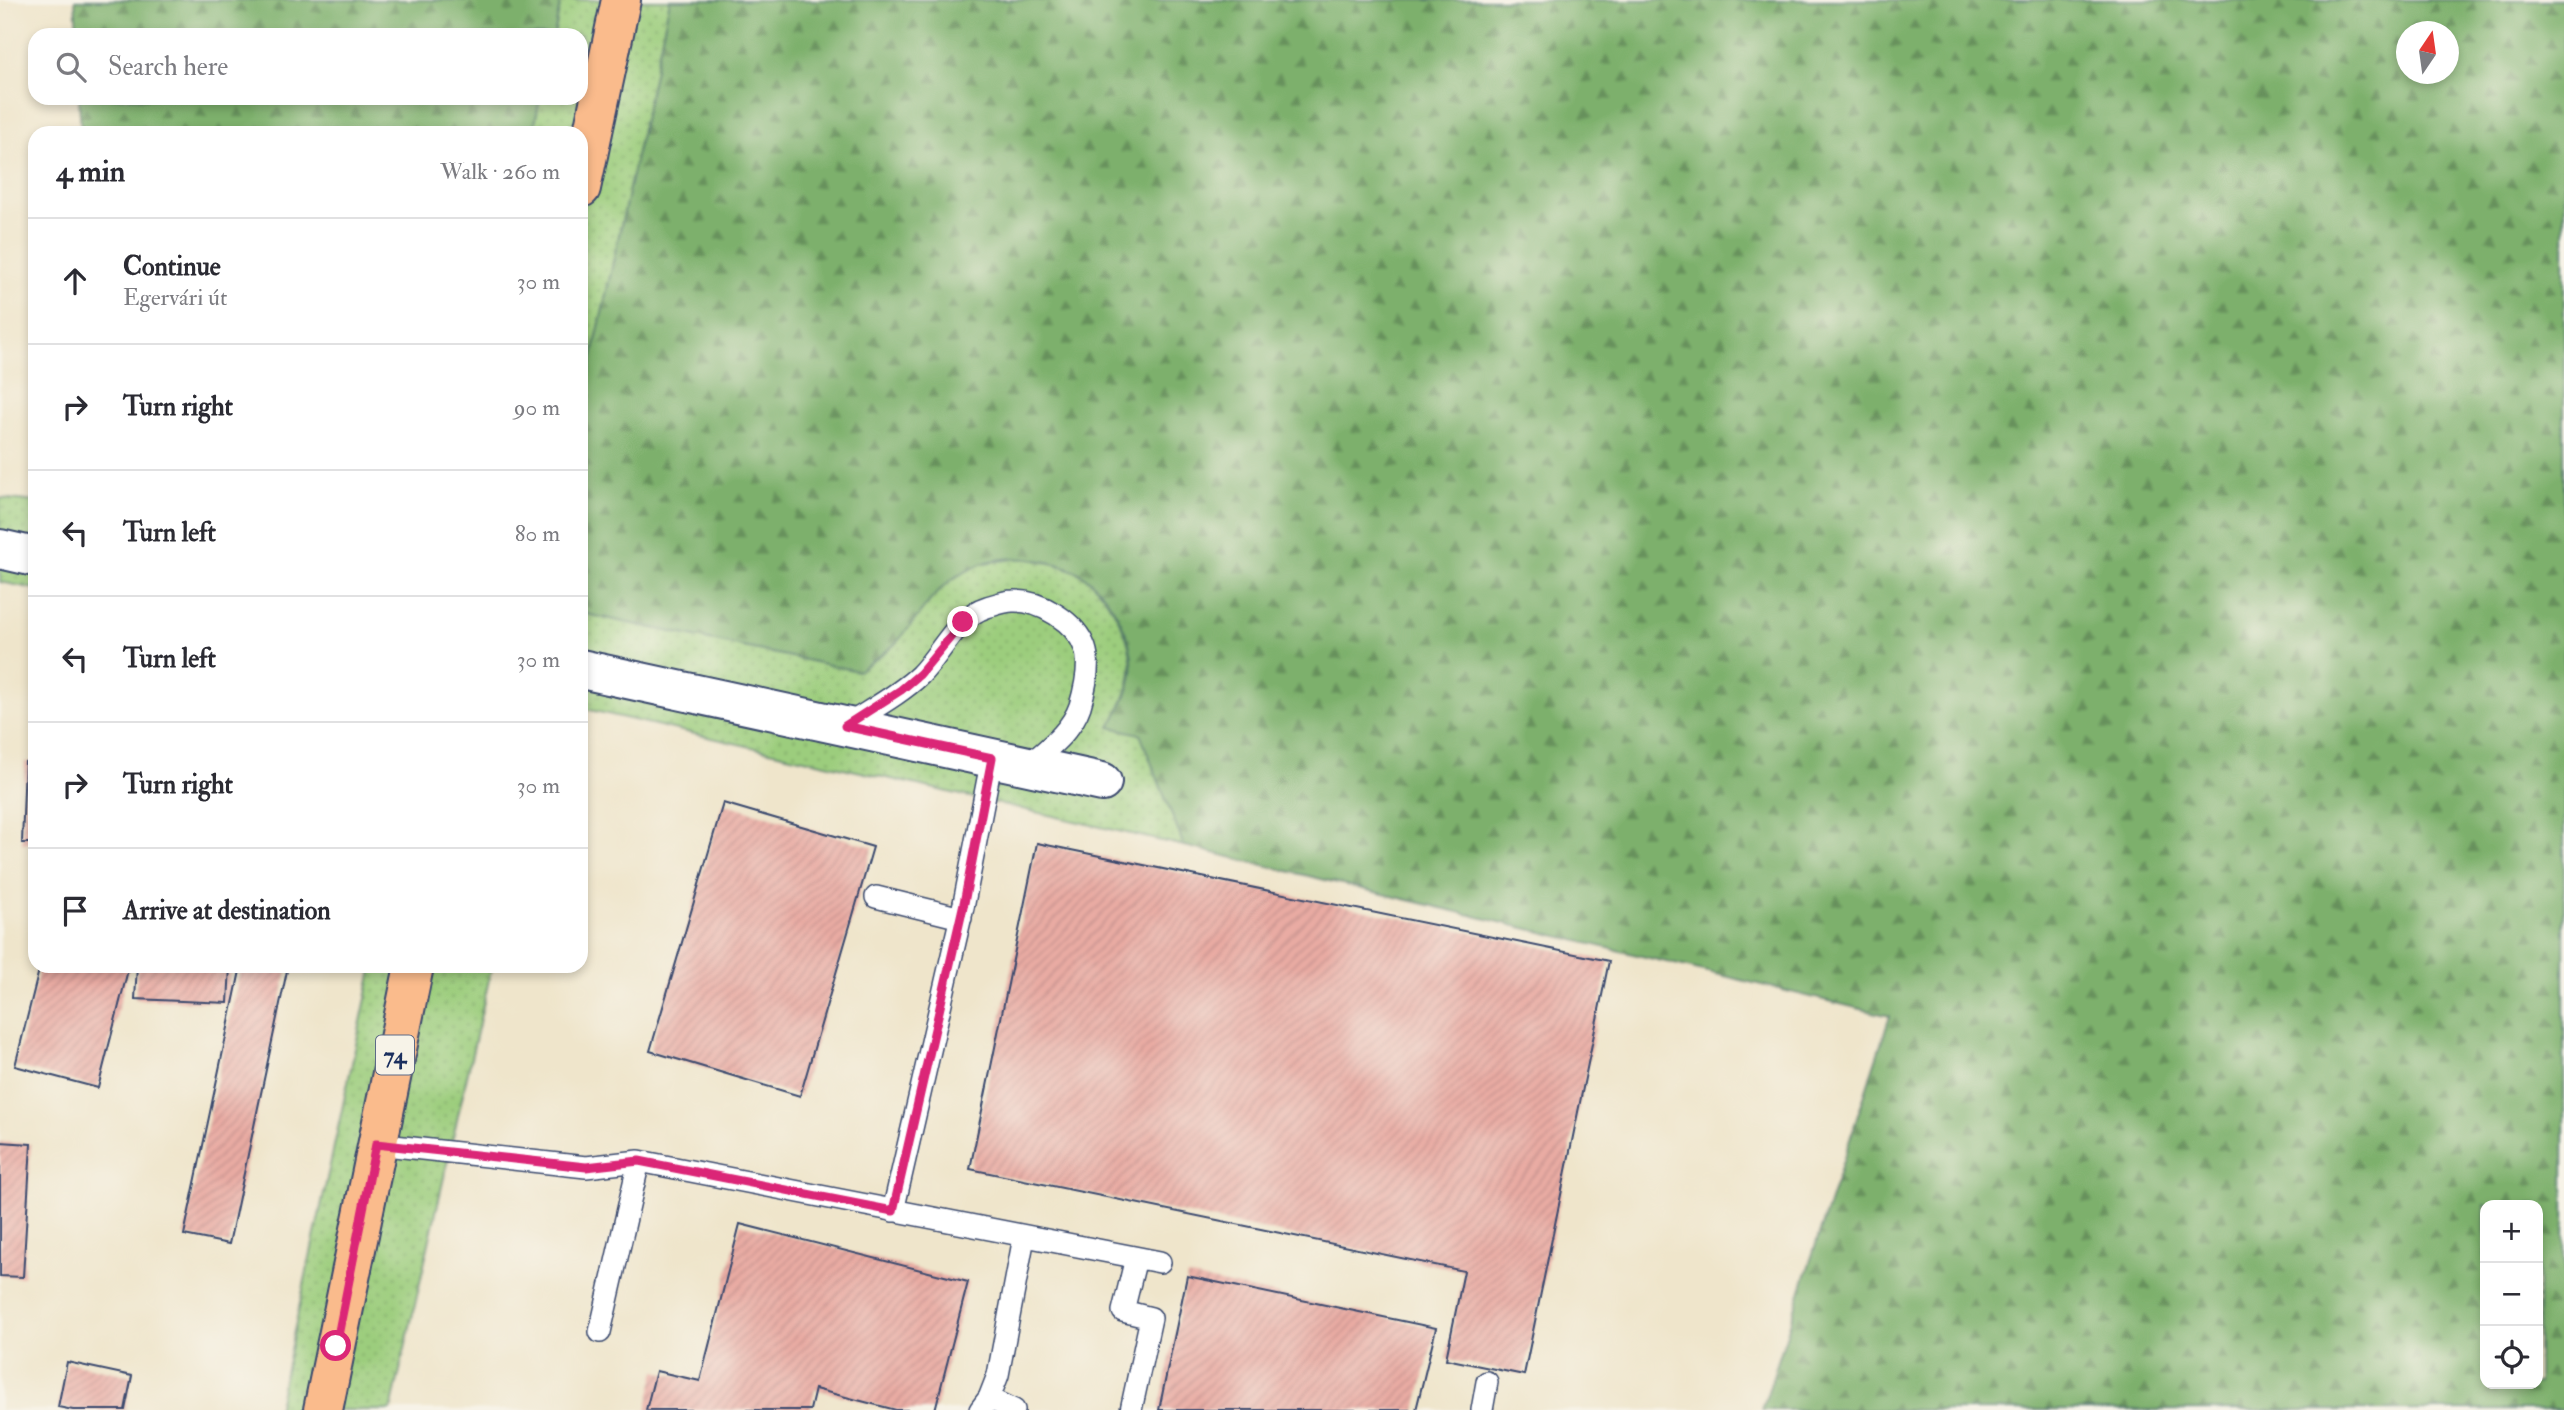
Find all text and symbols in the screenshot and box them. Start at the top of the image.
north arrow [2396,21,2459,84]
search box [28,28,588,105]
icon: search [52,48,90,86]
text: Search here [108,51,228,83]
text: 4 min [56,153,125,190]
text: Walk · 260 m [440,157,560,186]
text: Continue [123,251,221,283]
icon: ahead [56,262,94,300]
text: 30 m [517,267,560,296]
text: Egervári út [123,283,227,312]
icon: right [56,388,94,426]
text: Turn right [123,391,233,423]
text: 90 m [514,393,560,422]
icon: left [56,514,94,552]
text: Turn left [123,517,216,549]
text: 80 m [515,519,560,548]
route end [947,606,978,637]
icon: left [56,640,94,678]
text: Turn left [123,643,216,675]
text: 30 m [517,645,560,674]
icon: right [56,766,94,804]
text: Turn right [123,769,233,801]
text: 30 m [517,771,560,800]
icon: arrive [56,892,94,930]
text: Arrive at destination [123,895,331,927]
road number: 74 [376,1036,414,1074]
map controls [2480,1200,2543,1389]
button: + [2480,1200,2543,1263]
button: − [2480,1263,2543,1326]
button: locate [2480,1326,2543,1389]
route start [320,1330,351,1361]

